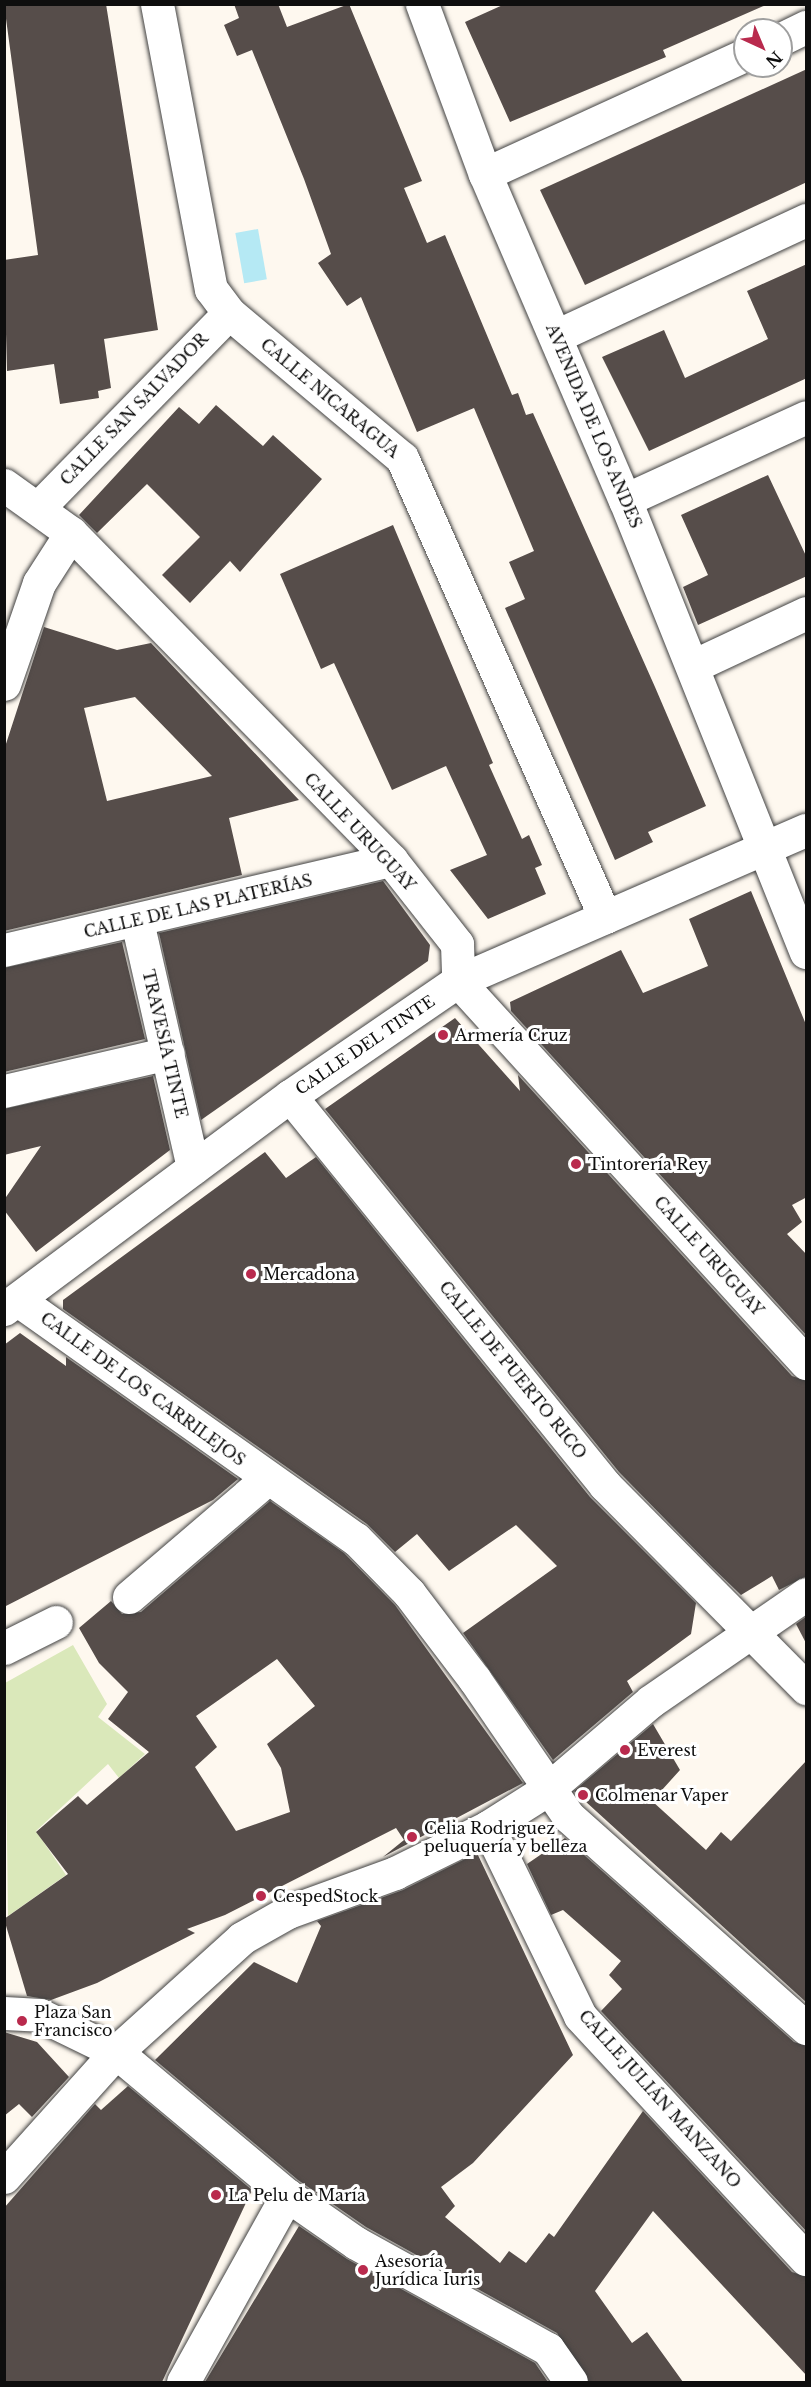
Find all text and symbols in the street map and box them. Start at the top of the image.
north arrow [733,18,793,78]
text: N [762,47,786,72]
street label: AVENIDA DE LOS ANDES [542,320,646,532]
street label: CALLE SAN SALVADOR [56,329,212,489]
street label: CALLE NICARAGUA [257,334,403,462]
street label: CALLE URUGUAY [300,769,420,895]
street label: CALLE DE LAS PLATERÍAS [82,870,314,942]
street label: TRAVESÍA TINTE [138,967,192,1121]
street label: CALLE DEL TINTE [291,991,439,1099]
place label: Armería Cruz [455,1025,568,1045]
marker: Armería Cruz [436,1028,450,1042]
place label: Tintorería Rey [588,1154,708,1174]
marker: Tintorería Rey [569,1157,583,1171]
street label: CALLE URUGUAY [650,1192,768,1320]
place label: Mercadona [263,1264,355,1284]
marker: Mercadona [244,1267,258,1281]
street label: CALLE DE PUERTO RICO [435,1277,591,1463]
street label: CALLE DE LOS CARRILEJOS [37,1308,249,1470]
place label: Everest [637,1740,697,1760]
marker: Everest [618,1743,632,1757]
place label: Colmenar Vaper [595,1785,729,1805]
marker: Colmenar Vaper [576,1788,590,1802]
place label: Celia Rodriguez peluquería y belleza [424,1818,589,1856]
marker: Celia Rodriguez peluquería y belleza [405,1830,419,1844]
place label: CespedStock [273,1886,378,1906]
marker: CespedStock [254,1889,268,1903]
place label: Plaza San Francisco [34,2002,112,2040]
street label: CALLE JULIÁN MANZANO [575,2006,745,2192]
marker: Plaza San Francisco [15,2014,29,2028]
place label: La Pelu de María [228,2185,366,2205]
marker: La Pelu de María [209,2188,223,2202]
place label: Asesoría Jurídica Iuris [375,2251,480,2289]
marker: Asesoría Jurídica Iuris [356,2263,370,2277]

